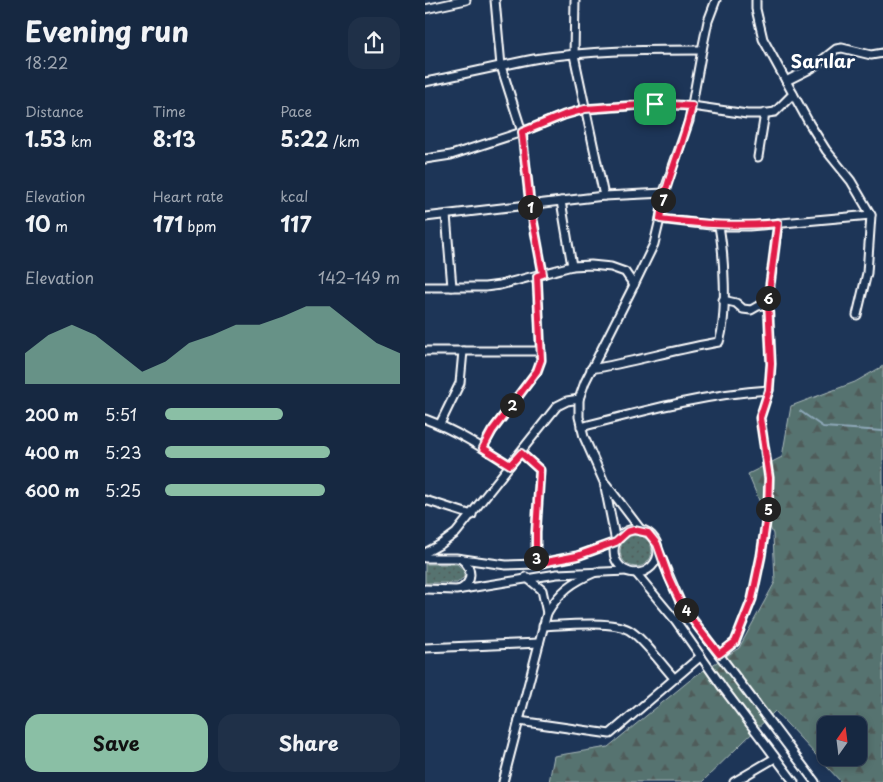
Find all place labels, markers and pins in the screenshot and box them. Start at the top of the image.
pin [634,83,676,125]
pin: 7 [651,188,675,212]
pin: 1 [517,194,543,220]
pin: 6 [755,286,781,310]
pin: 2 [499,392,525,418]
pin: 5 [755,496,781,522]
pin: 3 [523,546,549,570]
pin: 4 [673,598,699,622]

